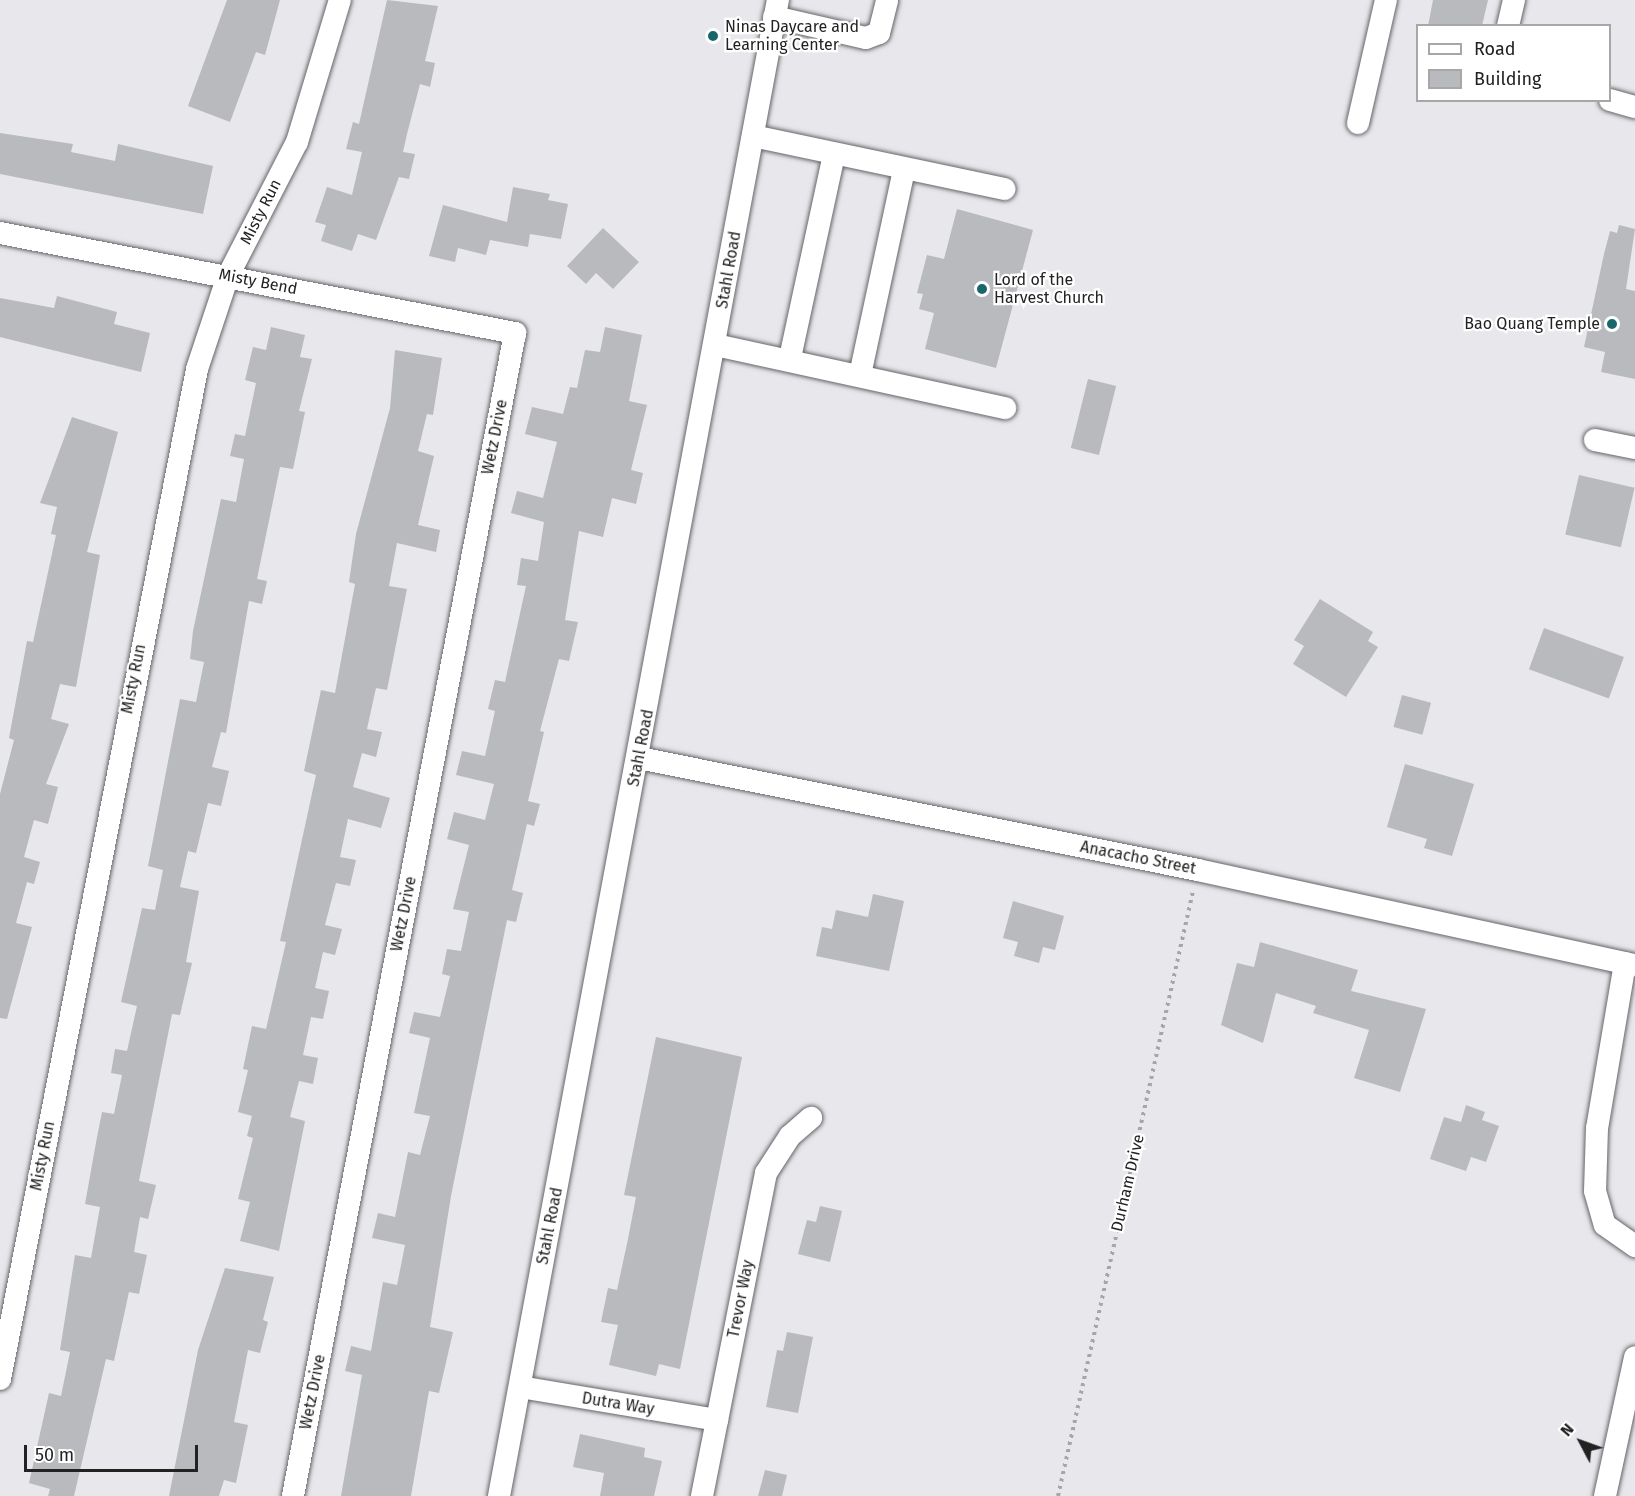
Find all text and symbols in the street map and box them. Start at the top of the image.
place label: Ninas Daycare and Learning Center [725,17,859,55]
legend [1416,24,1611,102]
marker: Ninas Daycare and Learning Center [706,29,720,43]
text: Road [1474,38,1516,60]
text: Building [1474,68,1541,90]
street label: Misty Run [236,176,286,248]
street label: Stahl Road [713,230,745,310]
street label: Misty Bend [217,265,299,299]
place label: Lord of the Harvest Church [994,270,1104,308]
marker: Lord of the Harvest Church [975,282,989,296]
place label: Bao Quang Temple [1464,314,1600,334]
marker: Bao Quang Temple [1605,317,1619,331]
street label: Wetz Drive [478,398,512,476]
street label: Misty Run [118,643,150,715]
street label: Stahl Road [624,708,658,788]
street label: Anacacho Street [1079,837,1197,879]
street label: Wetz Drive [387,875,421,953]
street label: Misty Run [27,1120,59,1192]
street label: Durham Drive [1107,1132,1149,1234]
street label: Stahl Road [533,1186,567,1266]
street label: Trevor Way [724,1259,758,1339]
street label: Wetz Drive [296,1353,330,1431]
street label: Dutra Way [580,1389,656,1419]
north arrow [1551,1412,1611,1472]
text: N [1556,1420,1578,1440]
scale bar [27,1433,201,1471]
text: 50 m [35,1444,74,1466]

